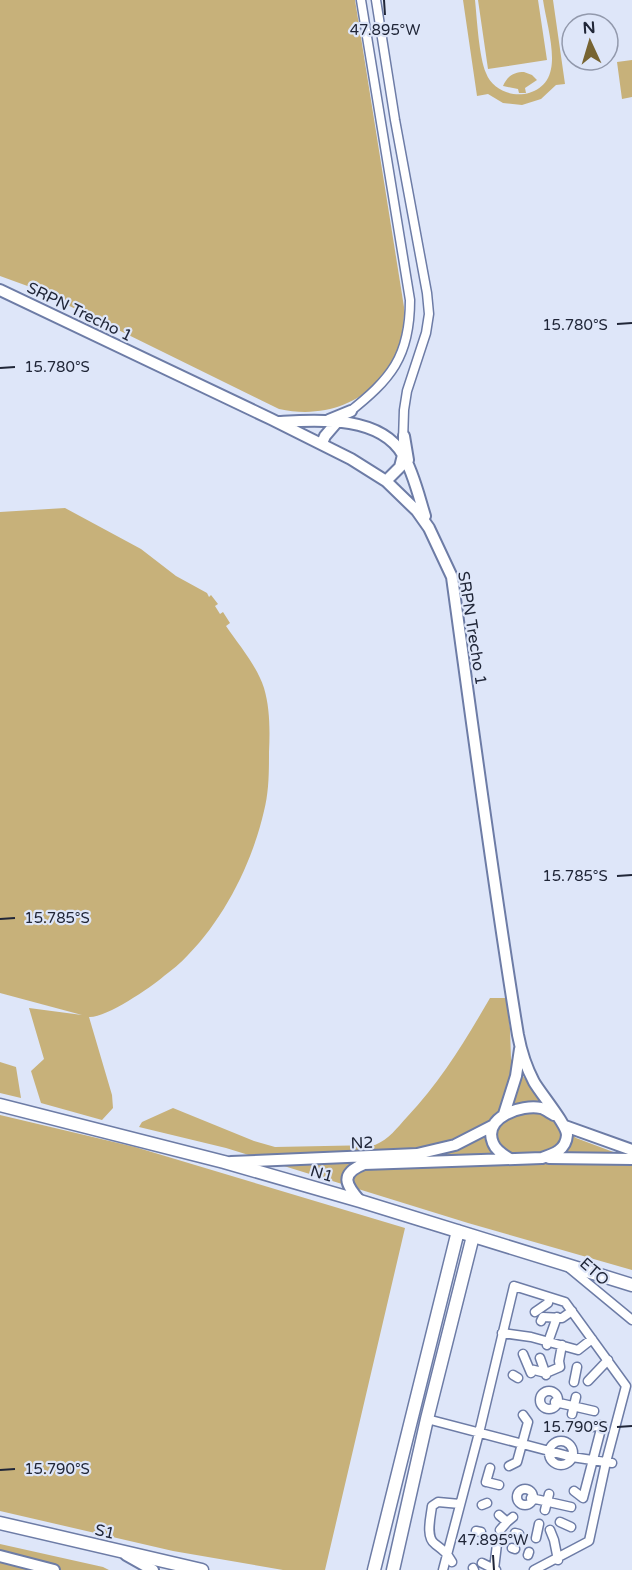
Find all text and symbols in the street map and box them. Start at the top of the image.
north arrow [560,12,620,72]
text: N [582,18,596,38]
text: 47.895°W [350,21,420,39]
street label: SRPN Trecho 1 [24,278,136,346]
text: 15.780°S [542,316,608,334]
text: 15.780°S [24,358,90,376]
street label: SRPN Trecho 1 [453,570,491,686]
text: 15.785°S [542,867,608,885]
text: 15.785°S [24,909,90,927]
street label: N2 [350,1133,374,1153]
street label: N1 [308,1161,335,1187]
street label: ETO [575,1254,613,1290]
text: 15.790°S [542,1418,608,1436]
text: 15.790°S [24,1460,90,1478]
street label: S1 [93,1520,117,1544]
text: 47.895°W [458,1531,528,1549]

